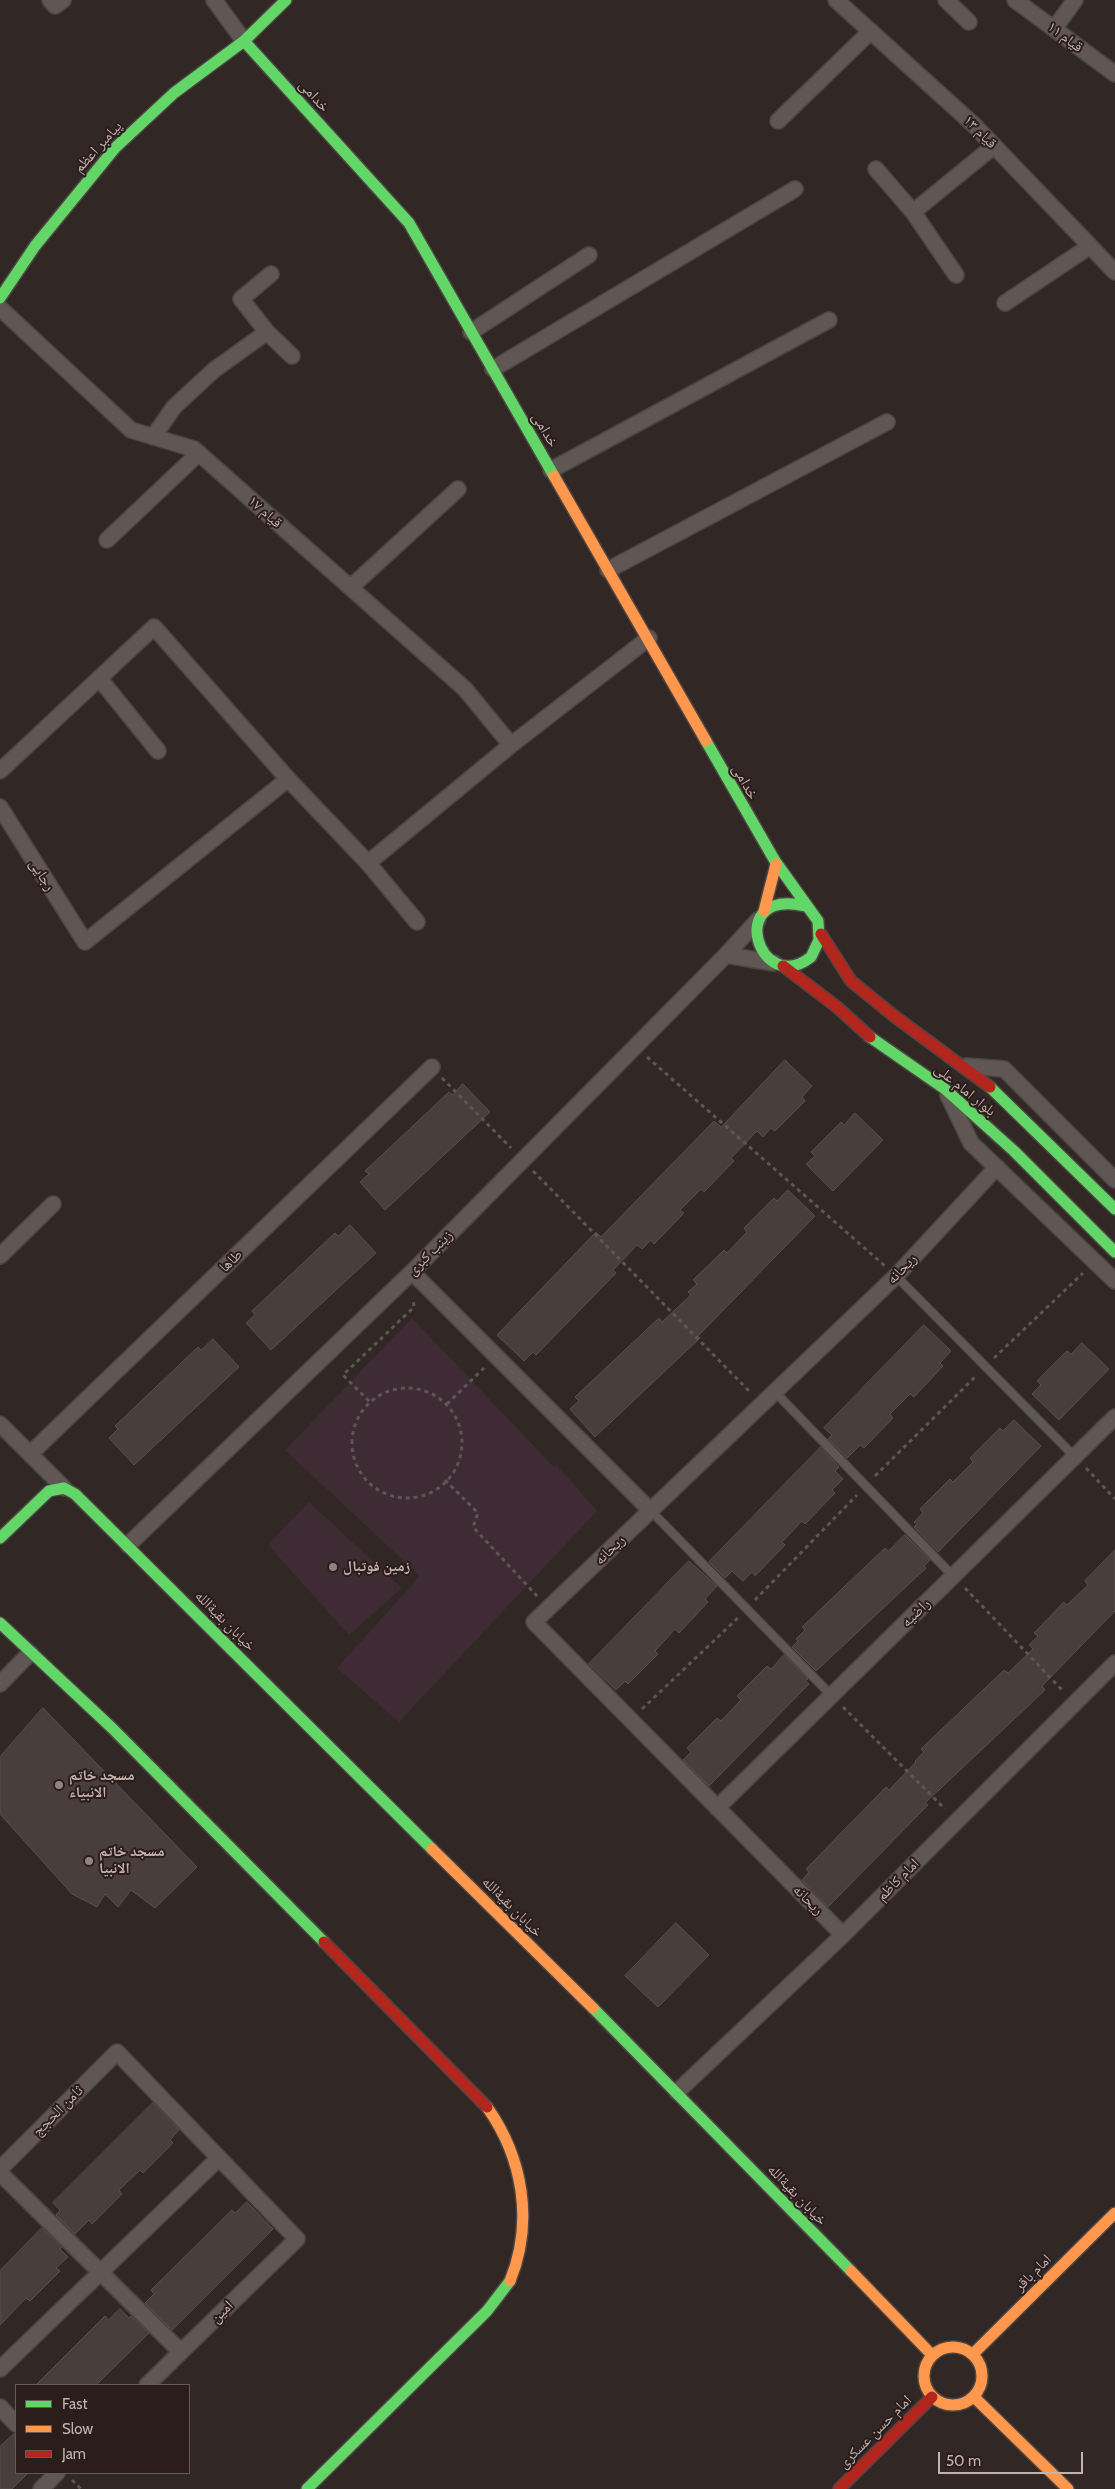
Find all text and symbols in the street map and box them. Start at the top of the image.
street label: قیام ۱۱ [1044,18,1086,56]
street label: خدامی [295,76,333,116]
street label: قیام ۱۳ [960,112,1000,152]
street label: پیامبر اعظم [70,117,126,177]
street label: خدامی [528,409,562,451]
street label: قیام ۱۷ [244,492,286,532]
street label: خدامی [728,761,762,803]
street label: رجایی [25,856,59,894]
street label: بلوار امام علی [931,1060,999,1120]
street label: زینب کبری [404,1227,456,1279]
street label: طاها [216,1246,246,1276]
street label: ریحانه [883,1250,921,1288]
street label: ریحانه [591,1531,629,1569]
place label: زمین فوتبال [343,1558,410,1576]
marker: زمین فوتبال [327,1561,339,1573]
street label: خیابان بقیةالله [191,1587,259,1655]
street label: راضیه [898,1595,934,1631]
place label: مسجد خاتم الانبیاء [69,1767,135,1802]
marker: مسجد خاتم الانبیاء [53,1779,65,1791]
place label: مسجد خاتم الانبیا [99,1843,165,1878]
marker: مسجد خاتم الانبیا [83,1855,95,1867]
street label: امام کاظم [873,1855,923,1905]
street label: خیابان بقیةالله [478,1873,546,1941]
street label: ریحانه [789,1881,827,1919]
street label: ثامن الحجج [29,2082,87,2140]
street label: خیابان بقیةالله [763,2161,831,2229]
street label: امام باقر [1011,2251,1055,2295]
street label: امین [207,2297,237,2327]
legend [15,2384,190,2474]
street label: امام حسن عسکری [835,2392,915,2472]
text: Fast [62,2395,87,2413]
text: Slow [62,2420,93,2438]
scale bar [940,2442,1085,2474]
text: Jam [62,2445,86,2463]
text: 50 m [946,2452,981,2470]

